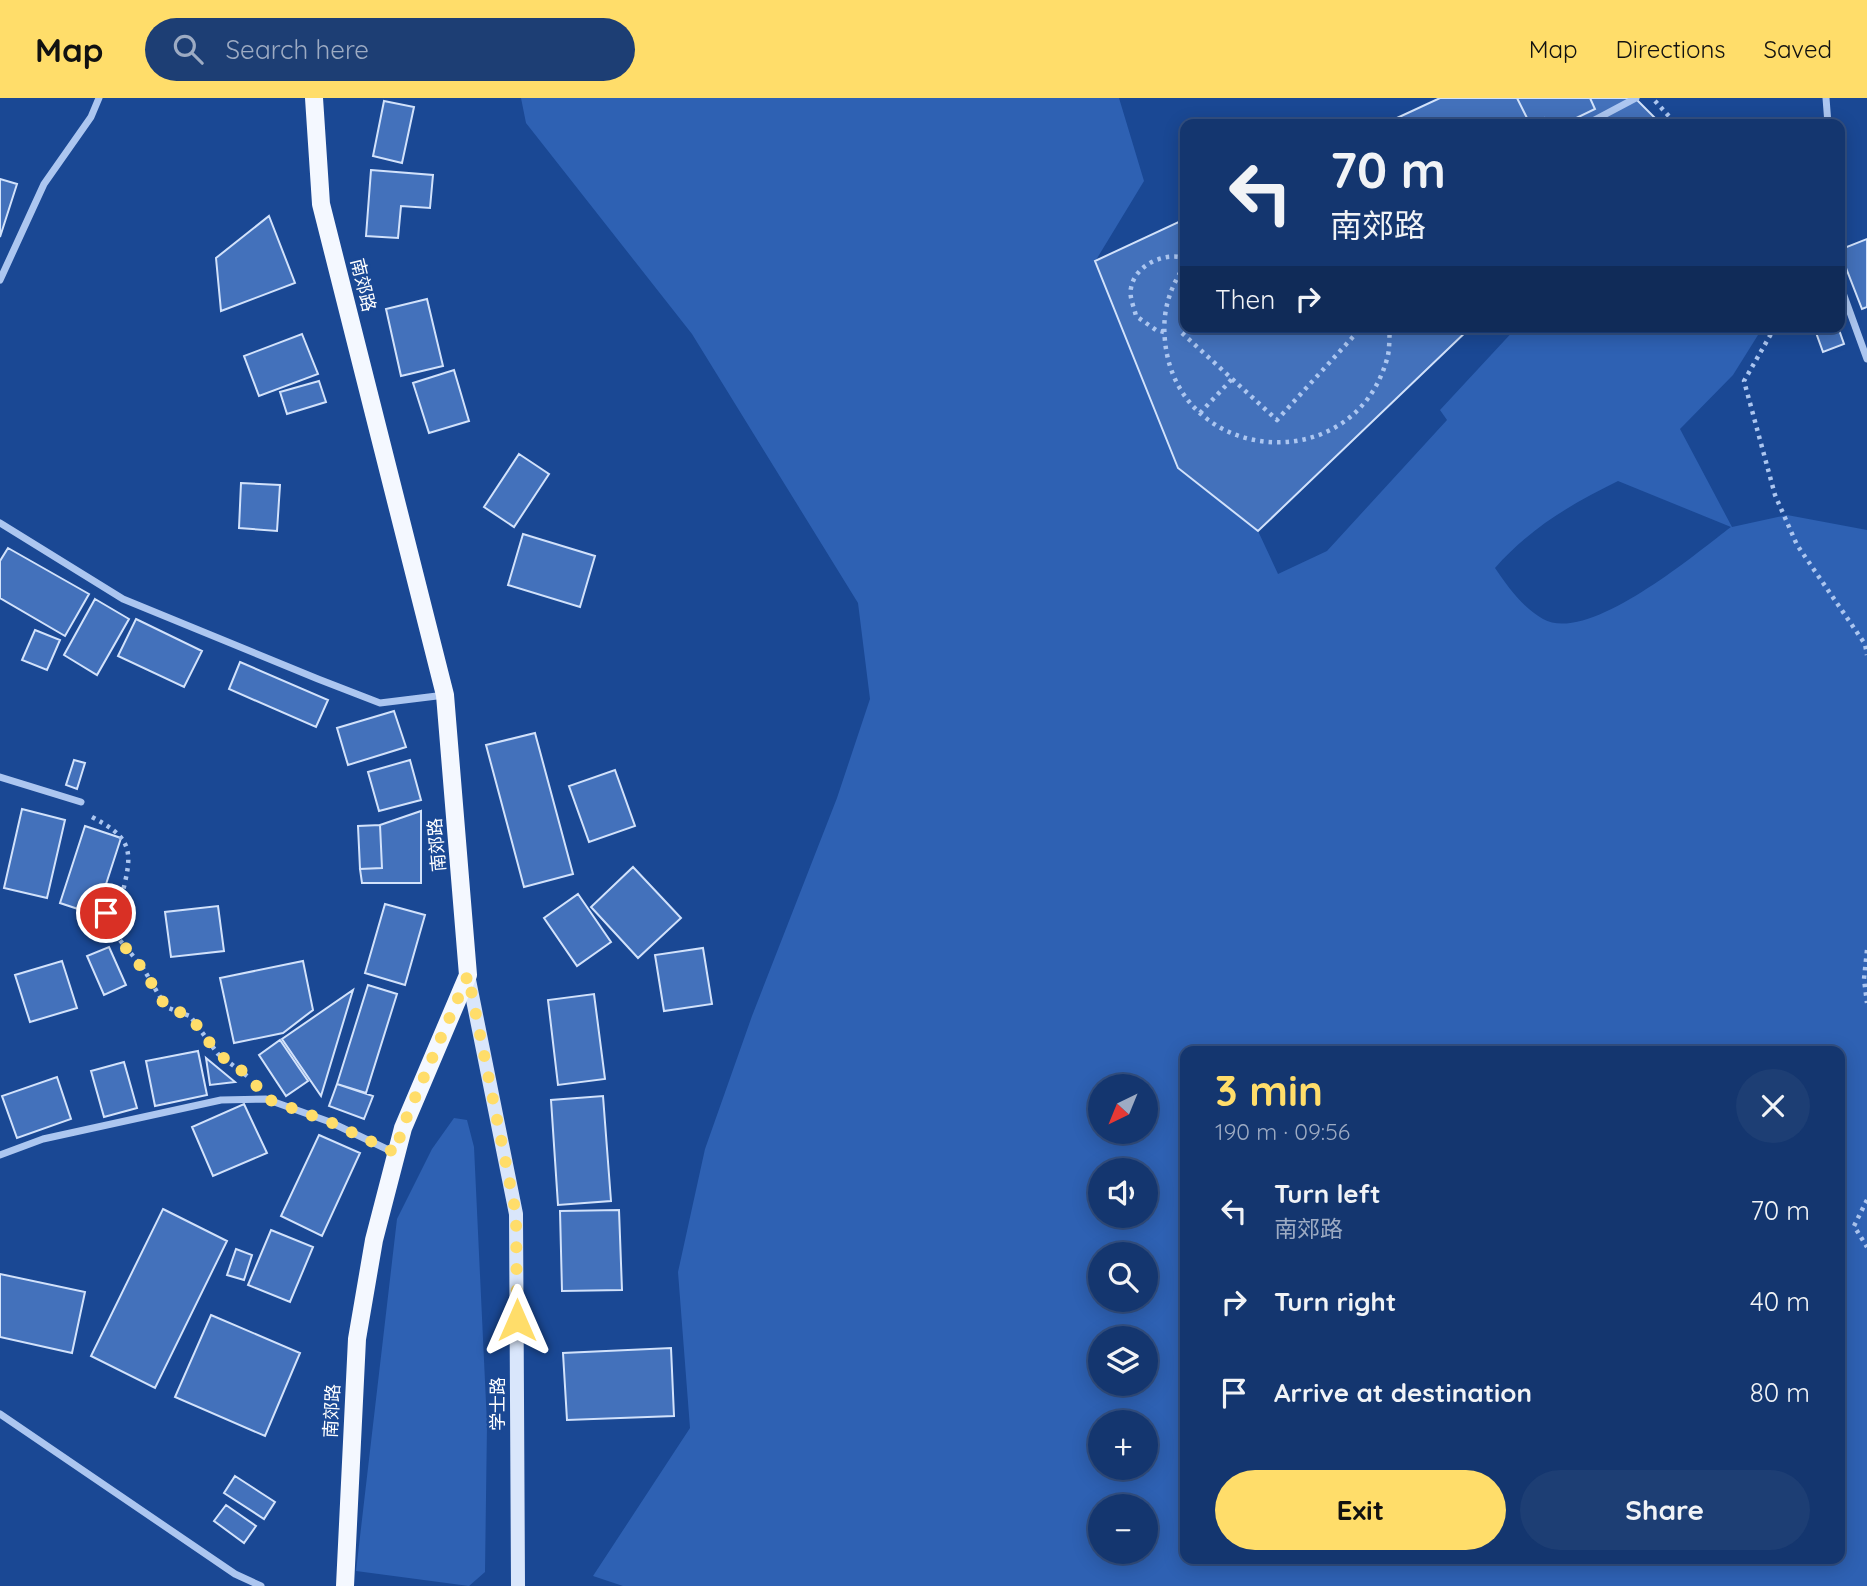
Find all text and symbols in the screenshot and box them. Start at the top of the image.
search box [145,18,635,81]
text: Map [35,29,103,70]
icon: search [169,30,207,68]
text: Search here [225,33,369,66]
text: Map [1529,34,1578,64]
text: Directions [1616,34,1726,64]
text: Saved [1764,34,1832,64]
text: 70 m [1330,139,1446,200]
icon: left [1215,147,1306,238]
text: 南郊路 [1330,205,1426,245]
street label: 南郊路 [346,256,381,314]
icon: right [1289,280,1327,318]
text: Then [1215,283,1275,316]
street label: 南郊路 [423,817,450,873]
pin [76,883,136,943]
icon: arrive [87,894,125,932]
text: 3 min [1215,1064,1323,1117]
button: close [1736,1069,1810,1143]
north arrow [1088,1074,1158,1144]
map controls [1088,1074,1158,1564]
text: 190 m · 09:56 [1215,1117,1350,1146]
button: sound [1088,1158,1158,1228]
text: Turn left [1274,1177,1381,1210]
icon: left [1215,1192,1253,1230]
text: 70 m [1750,1194,1810,1227]
text: 南郊路 [1274,1214,1343,1243]
button: search [1088,1242,1158,1312]
position arrow [480,1283,554,1357]
icon: right [1215,1283,1253,1321]
text: Turn right [1274,1285,1396,1318]
text: 40 m [1750,1285,1810,1318]
button: layers [1088,1326,1158,1396]
icon: arrive [1215,1374,1253,1412]
text: Arrive at destination [1274,1376,1532,1409]
text: 80 m [1750,1376,1810,1409]
street label: 学士路 [486,1377,509,1431]
street label: 南郊路 [319,1383,344,1439]
button: + [1088,1410,1158,1480]
button: Exit [1215,1470,1506,1550]
button: Share [1520,1470,1810,1550]
button: − [1088,1494,1158,1564]

